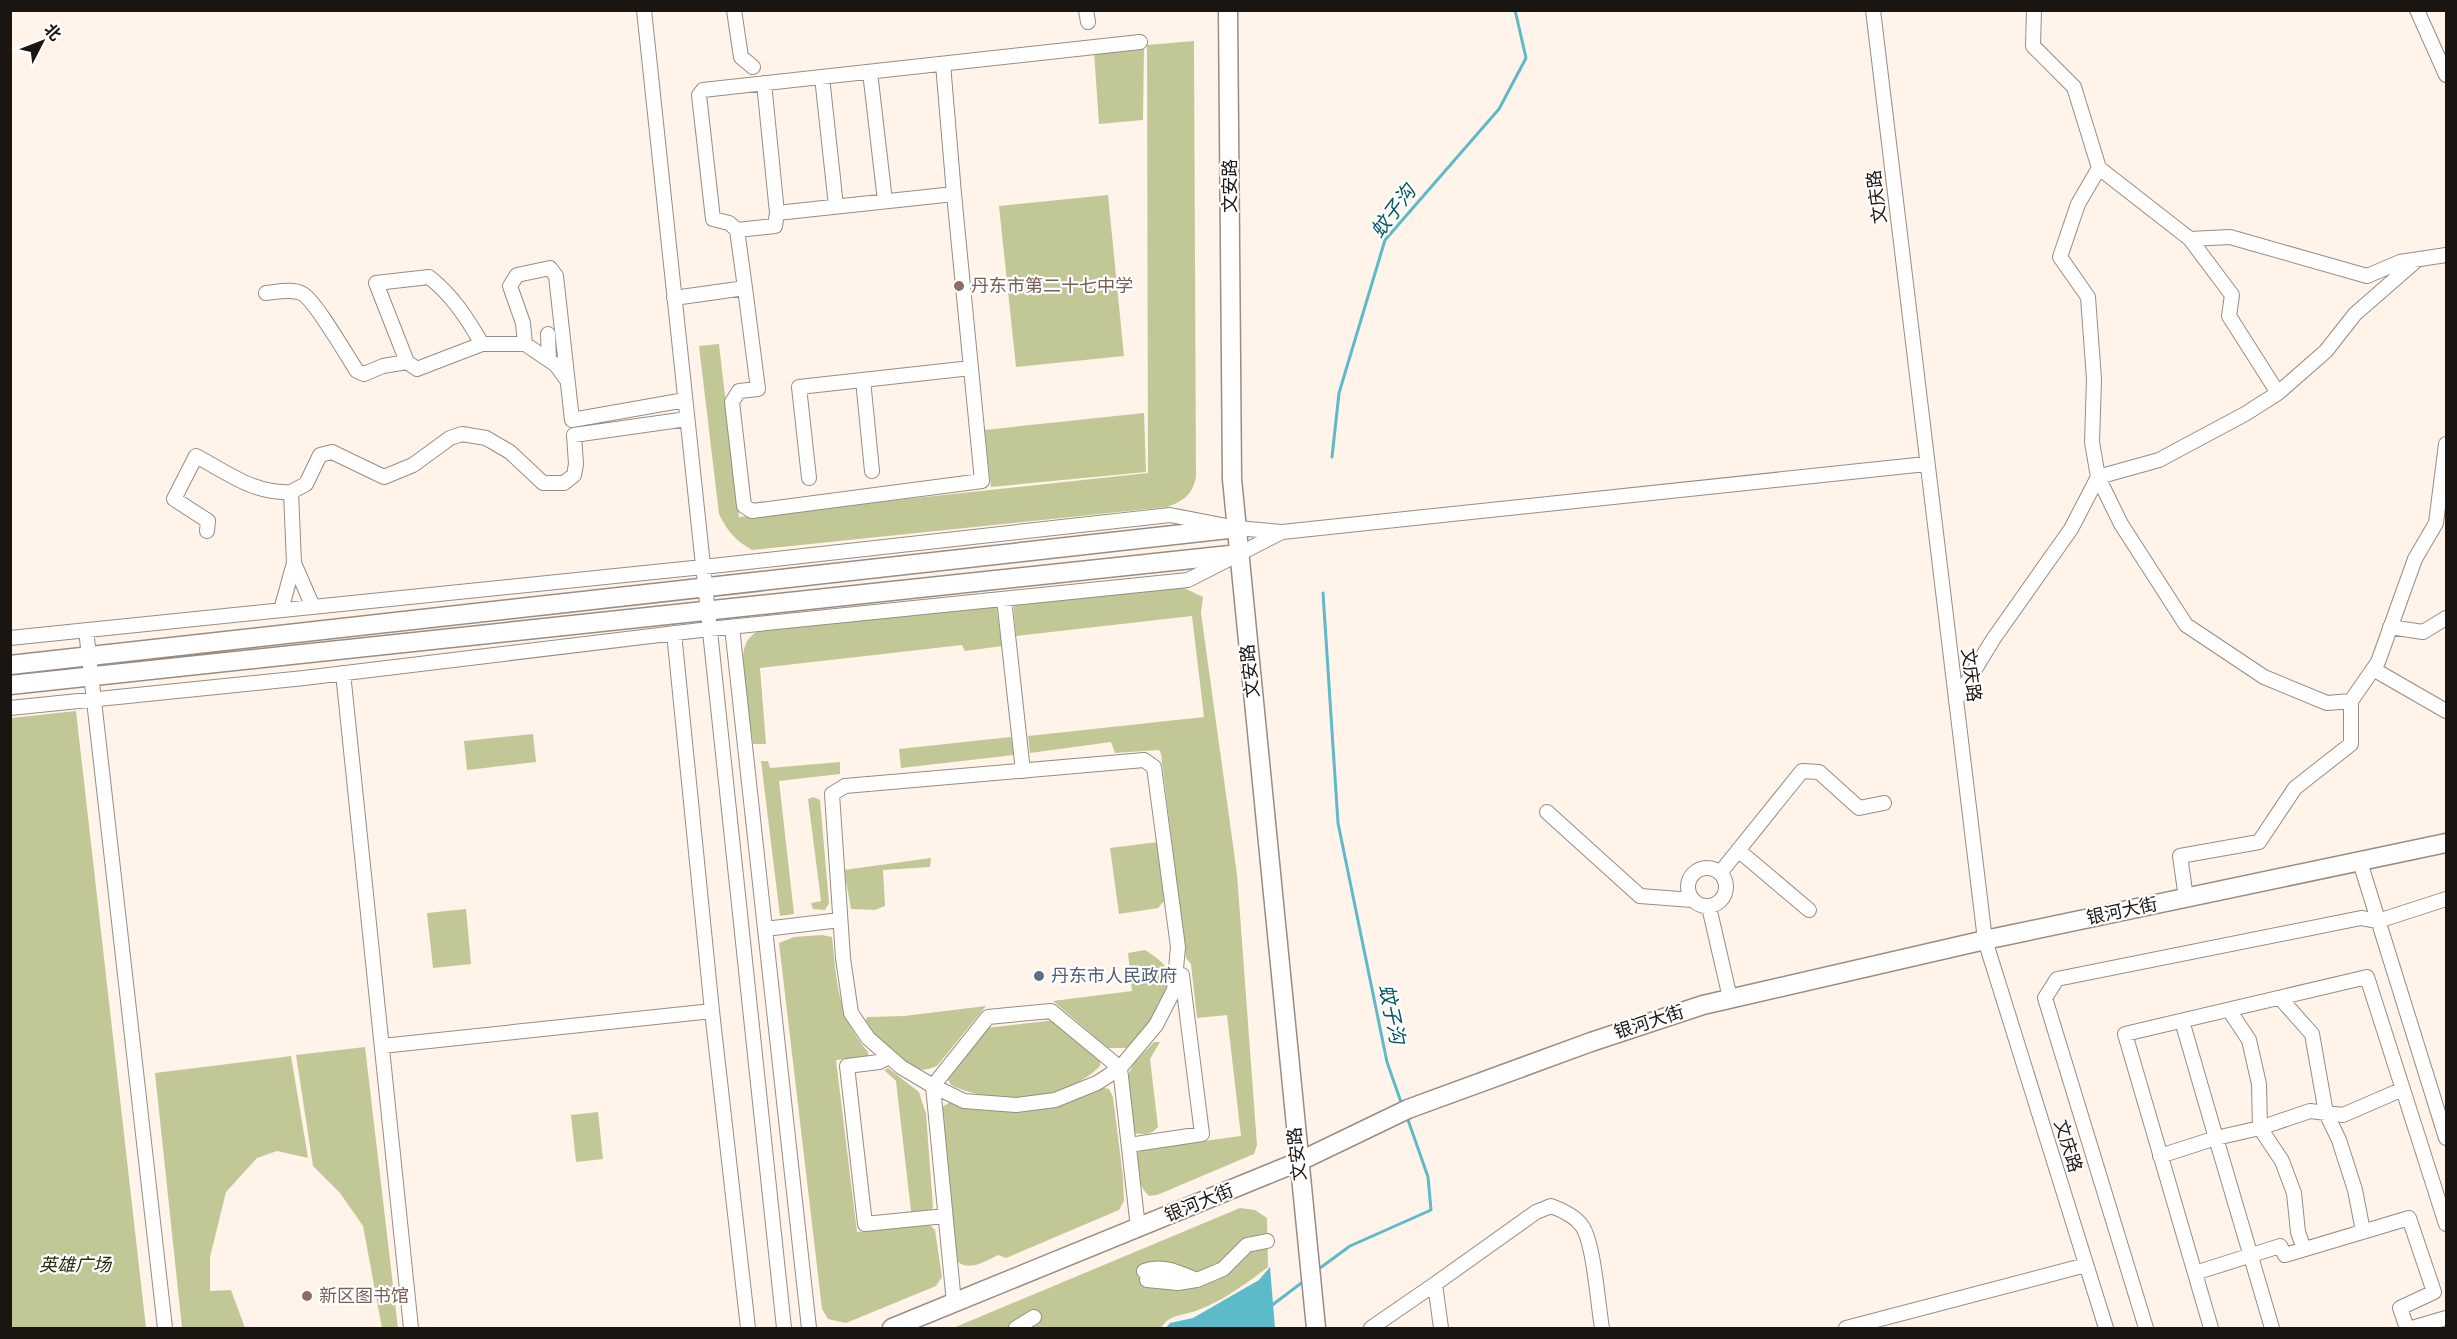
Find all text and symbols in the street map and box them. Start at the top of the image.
north arrow [12,12,72,72]
text: 北 [41,21,64,44]
street label: 文安路 [1220,159,1240,213]
street label: 文庆路 [1864,169,1890,225]
water label: 蚊子沟 [1366,179,1421,242]
place label: 丹东市第二十七中学 [971,276,1133,296]
marker: 丹东市第二十七中学 [952,279,966,293]
street label: 文安路 [1237,643,1263,699]
street label: 文庆路 [1958,647,1984,703]
street label: 银河大街 [2085,894,2159,928]
place label: 丹东市人民政府 [1051,966,1177,986]
marker: 丹东市人民政府 [1032,969,1046,983]
water label: 蚊子沟 [1375,982,1409,1048]
street label: 银河大街 [1612,1001,1686,1043]
street label: 文庆路 [2051,1117,2085,1175]
street label: 文安路 [1284,1126,1310,1182]
street label: 银河大街 [1162,1180,1236,1226]
park label: 英雄广场 [39,1255,113,1275]
place label: 新区图书馆 [319,1286,409,1306]
marker: 新区图书馆 [300,1289,314,1303]

